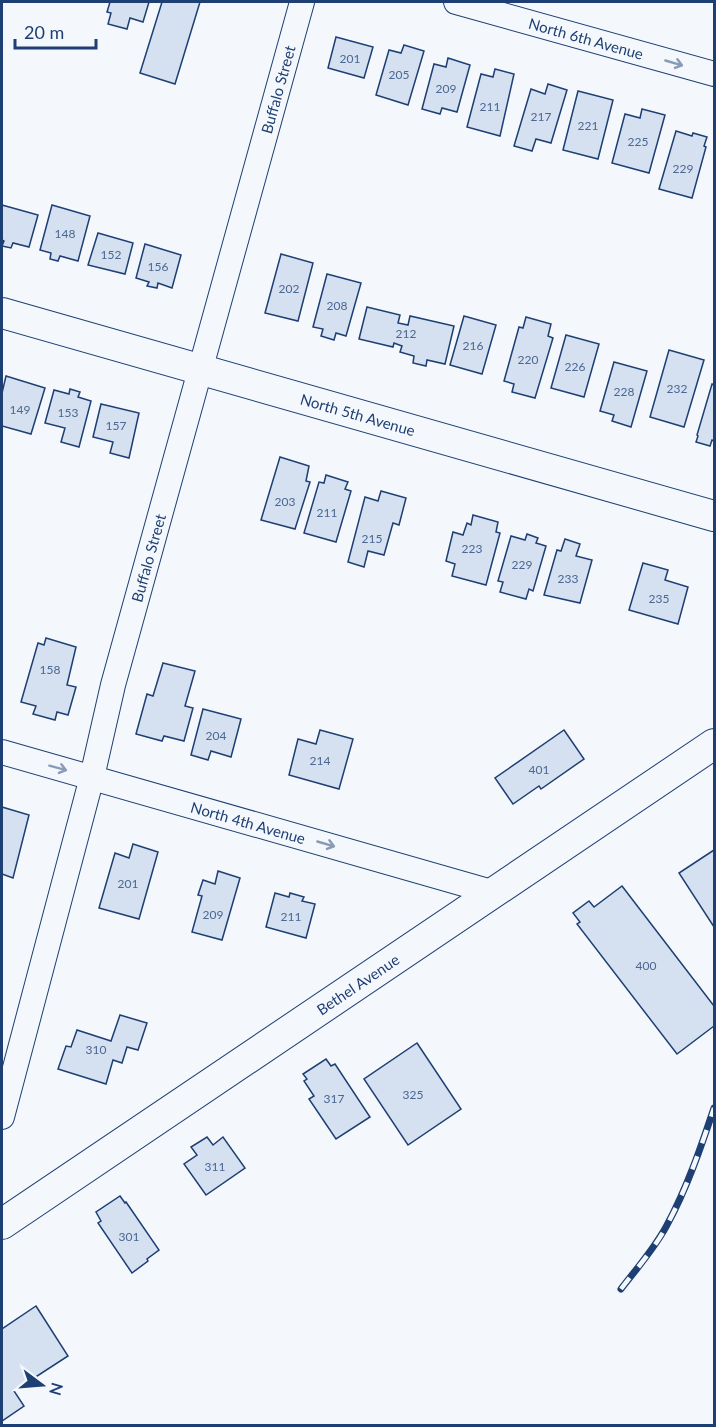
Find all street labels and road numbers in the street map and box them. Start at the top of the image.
street label: North 6th Avenue [527,14,646,63]
street label: Buffalo Street [257,43,299,136]
street label: North 5th Avenue [298,390,417,439]
street label: Buffalo Street [127,511,169,604]
street label: North 4th Avenue [189,797,308,847]
street label: Bethel Avenue [313,950,403,1018]

